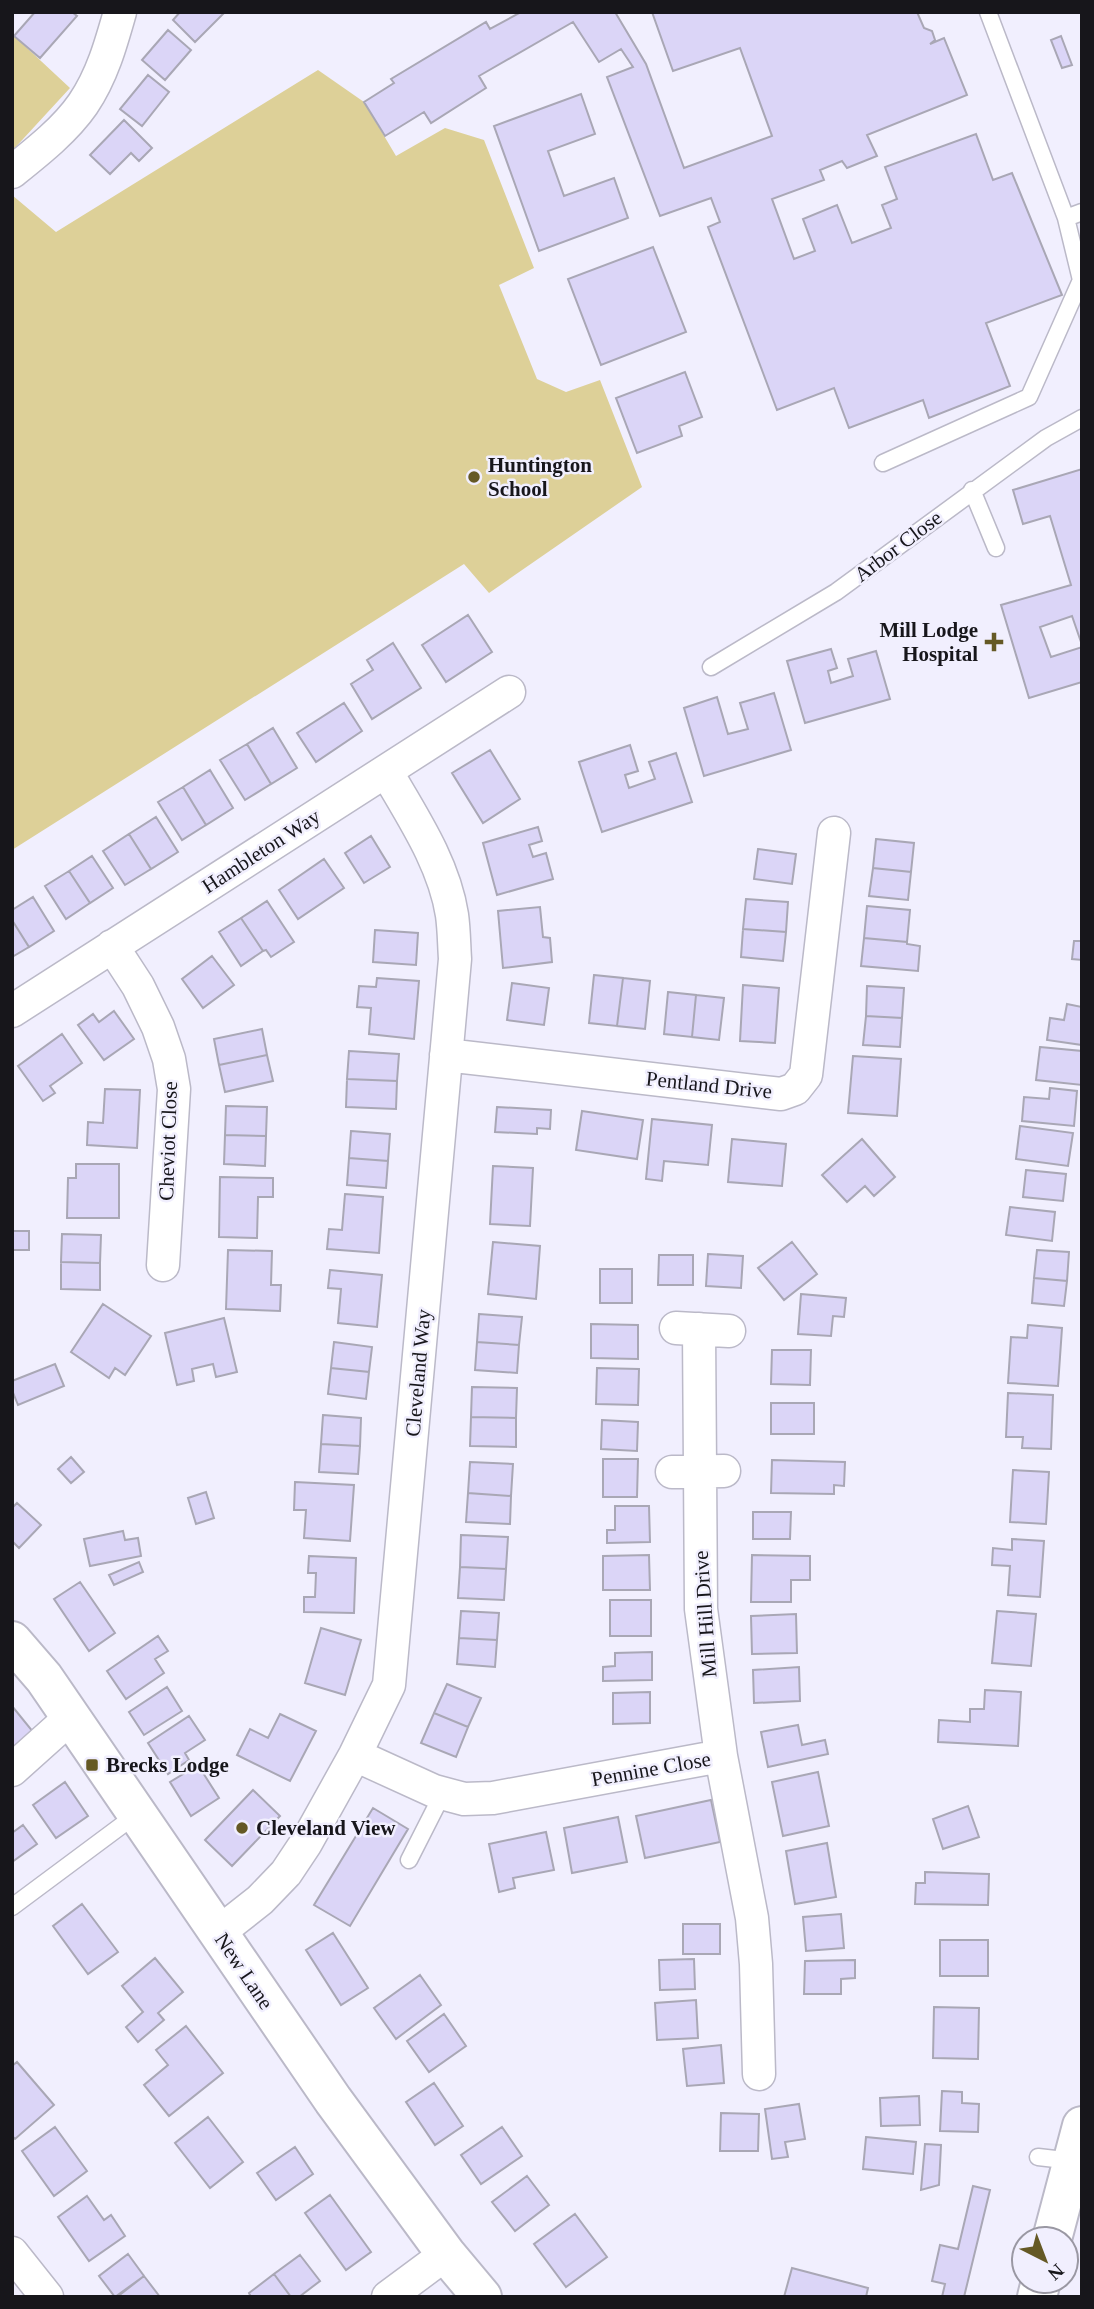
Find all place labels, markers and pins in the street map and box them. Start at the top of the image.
place label: Huntington School [488,453,592,501]
marker: Huntington School [466,469,482,485]
place label: Mill Lodge Hospital [879,618,978,666]
marker: Mill Lodge Hospital [984,632,1004,652]
place label: Brecks Lodge [106,1753,229,1777]
marker: Brecks Lodge [84,1757,100,1773]
place label: Cleveland View [256,1816,396,1840]
marker: Cleveland View [234,1820,250,1836]

